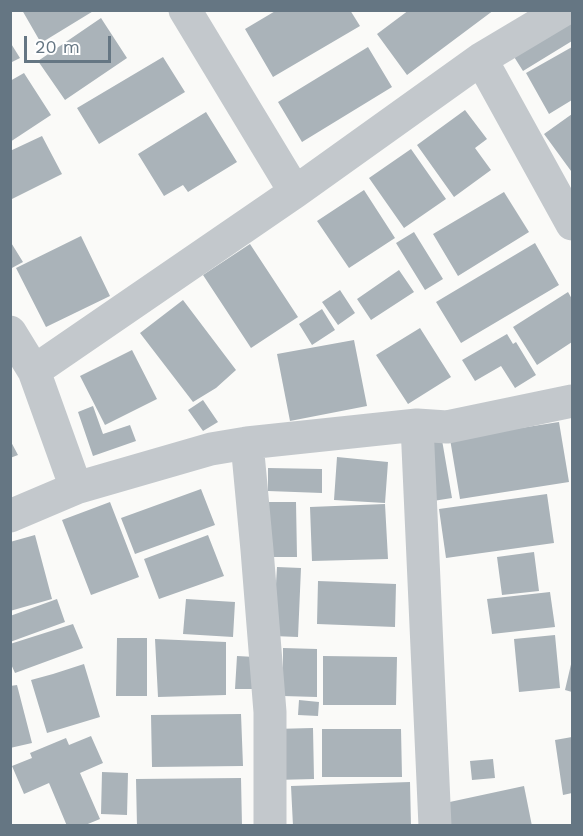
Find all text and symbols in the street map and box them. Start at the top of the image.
scale bar [27,24,114,62]
text: 20 m [35,36,80,57]

